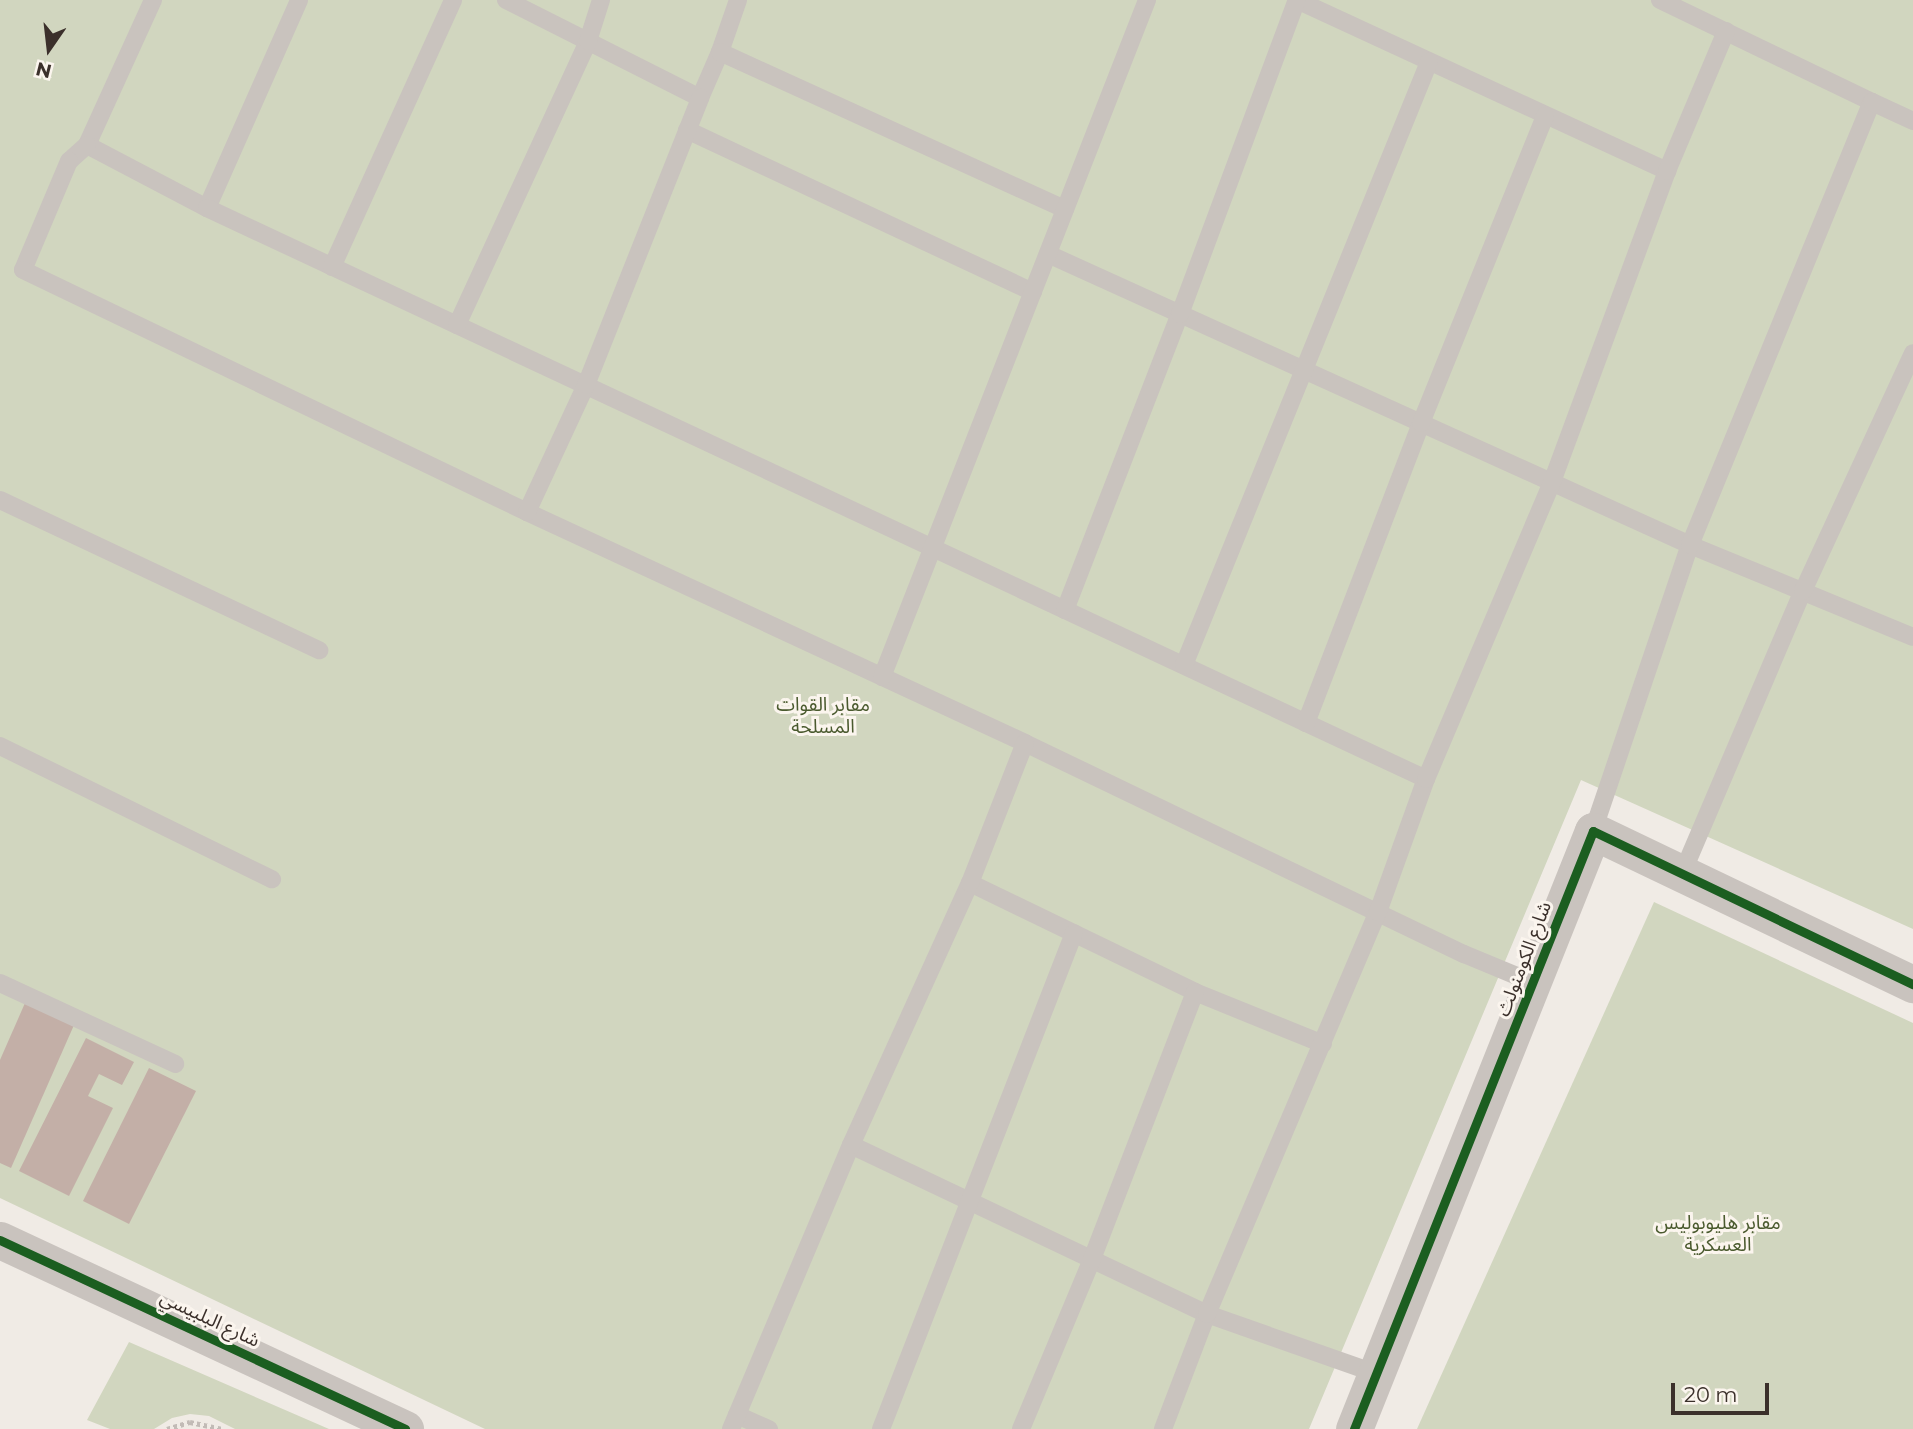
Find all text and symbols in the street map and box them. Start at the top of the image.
north arrow [14,14,84,84]
text: N [34,57,54,83]
park label: مقابر القوات المسلحة [776,694,870,738]
street label: شارع الكومنولث [1492,898,1556,1020]
park label: مقابر هليوبوليس العسكرية [1655,1212,1781,1256]
street label: شارع البلبيسي [157,1286,263,1352]
scale bar [1675,1370,1773,1414]
text: 20 m [1684,1382,1738,1407]

